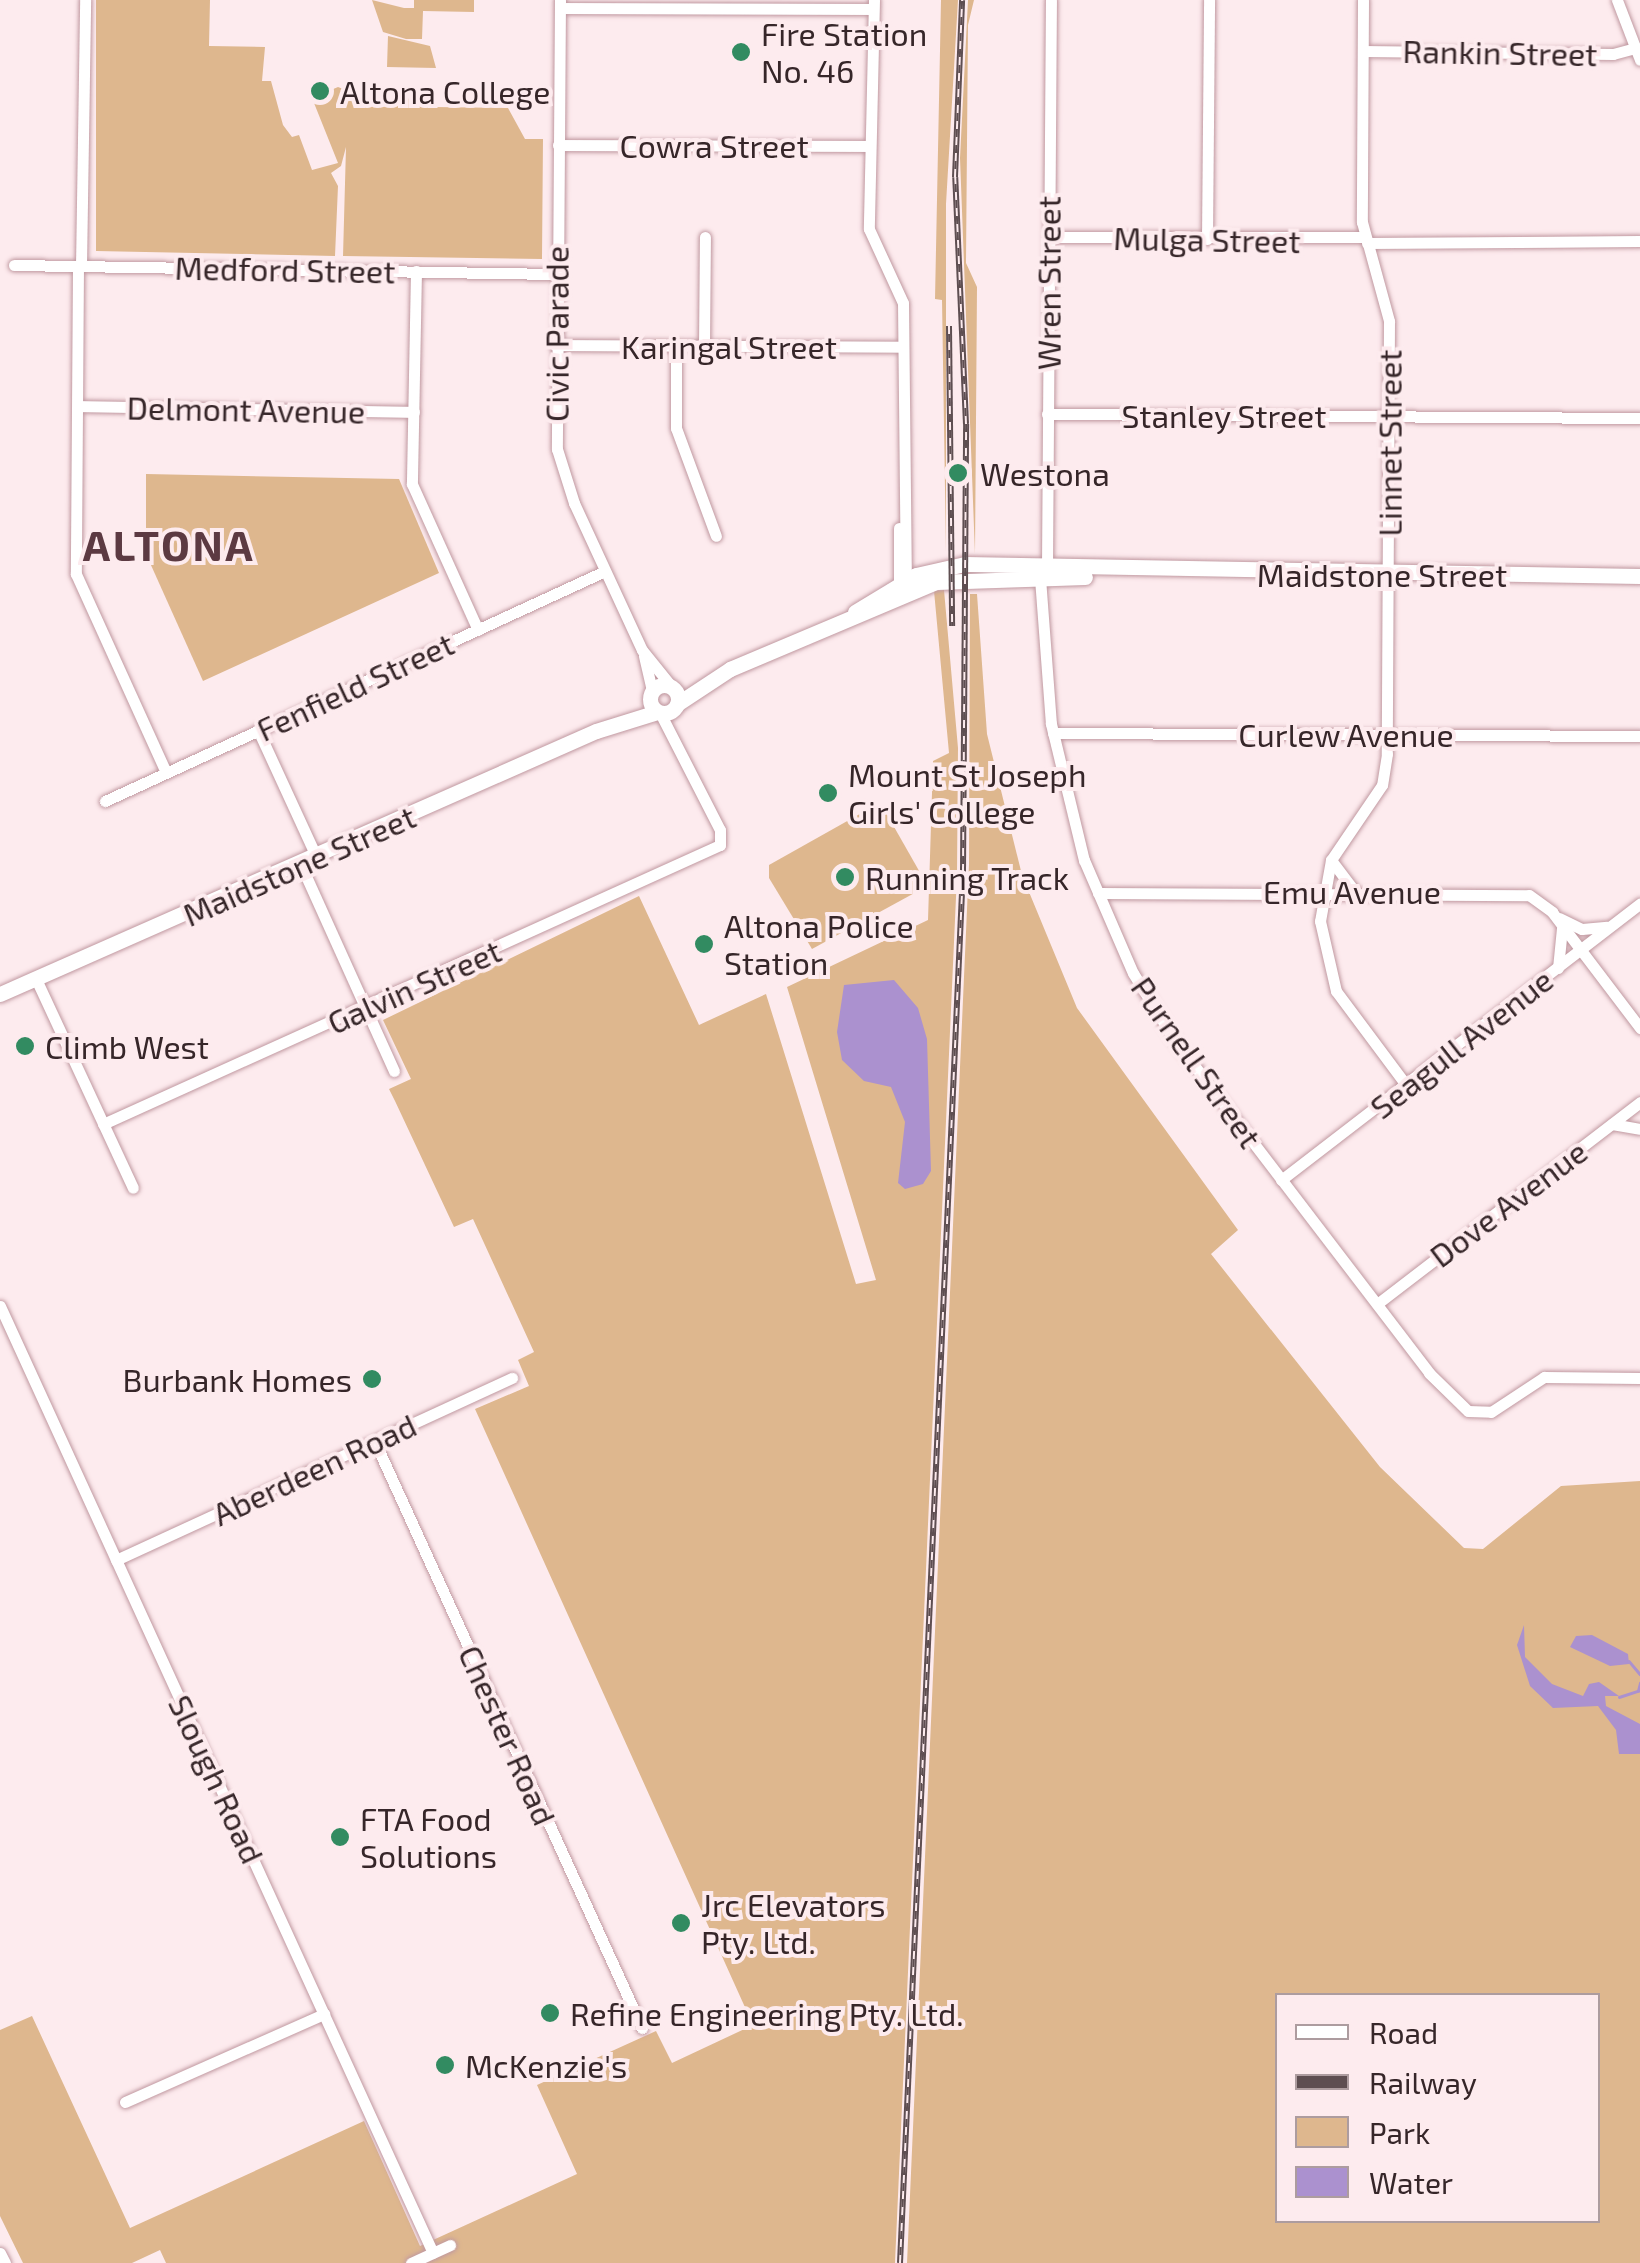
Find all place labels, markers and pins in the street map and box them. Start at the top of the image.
place label: Fire Station No. 46 [761,15,927,90]
marker: Fire Station No. 46 [730,41,752,63]
place label: Altona College [340,72,550,110]
marker: Altona College [309,80,331,102]
place label: Westona [980,454,1110,492]
marker: Westona [945,460,971,486]
place label: Mount St Joseph Girls' College [848,756,1087,831]
marker: Mount St Joseph Girls' College [817,782,839,804]
place label: Running Track [865,858,1070,896]
marker: Running Track [834,866,856,888]
place label: Altona Police Station [724,907,914,982]
marker: Altona Police Station [693,933,715,955]
place label: Climb West [45,1027,209,1065]
marker: Climb West [14,1035,36,1057]
place label: Burbank Homes [122,1360,352,1398]
marker: Burbank Homes [361,1368,383,1390]
place label: FTA Food Solutions [360,1800,497,1875]
marker: FTA Food Solutions [329,1826,351,1848]
place label: Jrc Elevators Pty. Ltd. [701,1886,885,1961]
marker: Jrc Elevators Pty. Ltd. [670,1912,692,1934]
place label: Refine Engineering Pty. Ltd. [570,1994,964,2032]
marker: Refine Engineering Pty. Ltd. [539,2002,561,2024]
place label: McKenzie's [465,2046,627,2084]
marker: McKenzie's [434,2054,456,2076]

